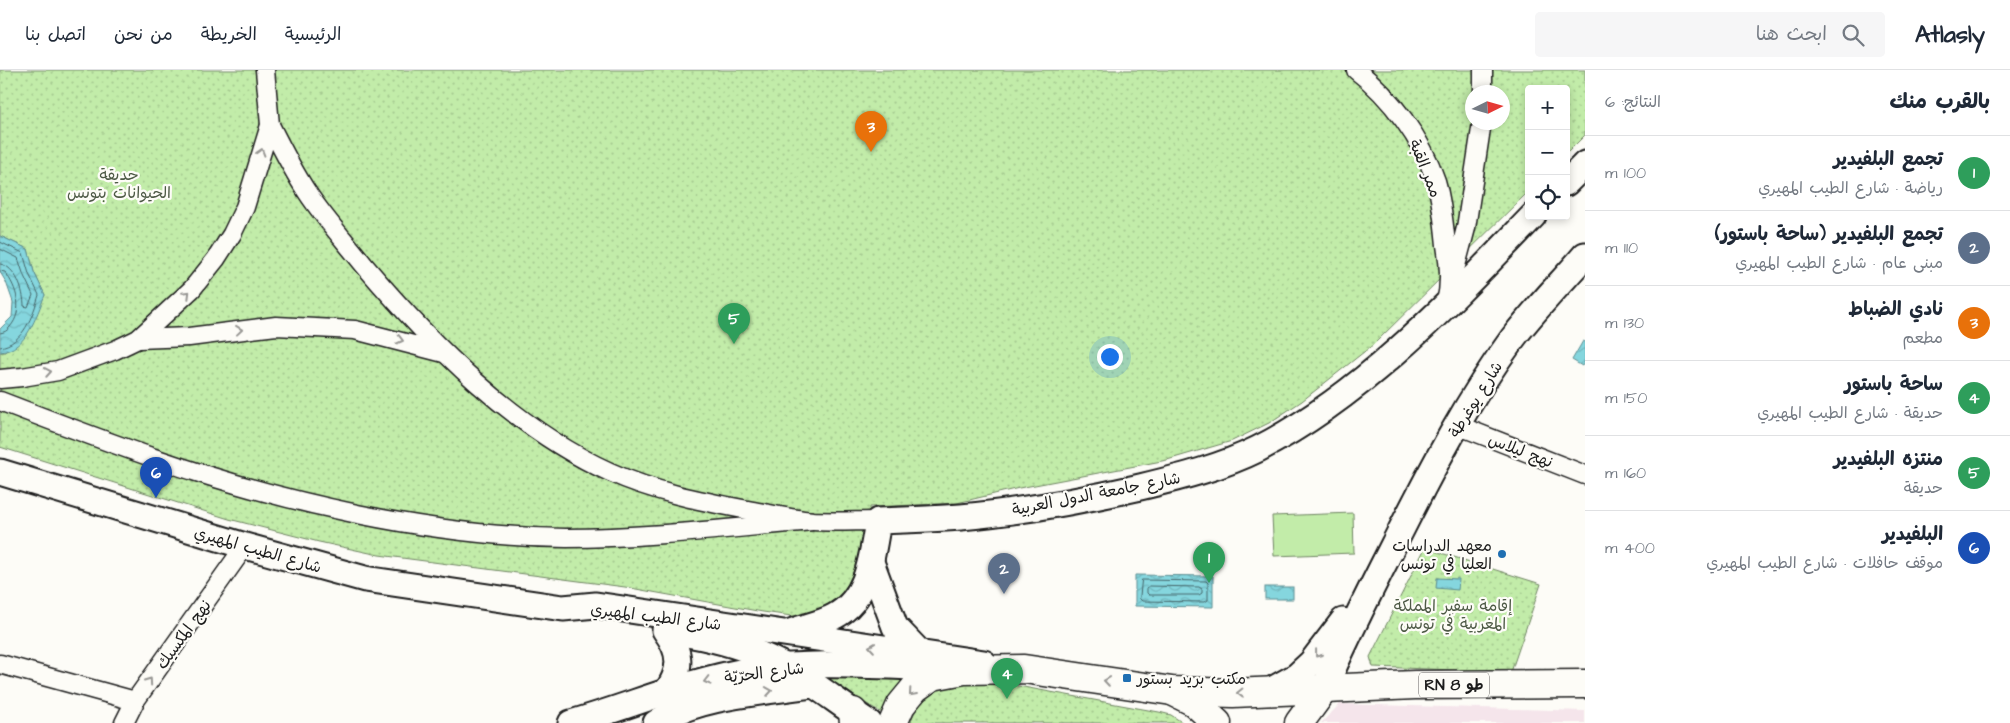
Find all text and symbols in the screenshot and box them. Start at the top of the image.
search box [1535,12,1885,57]
text: Atlasly [1915,18,1985,52]
text: ابحث هنا [1756,21,1827,48]
icon: search [1839,21,1867,49]
text: اتصل بنا [25,22,86,47]
text: من نحن [114,22,173,47]
text: الخريطة [201,22,257,47]
text: الرئيسية [285,22,341,47]
north arrow [1465,85,1510,130]
map controls [1525,85,1570,220]
button: + [1525,85,1570,130]
text: بالقرب منك [1889,87,1990,116]
text: النتائج: 6 [1605,91,1661,113]
pin: 3 [855,111,887,152]
button: − [1525,130,1570,175]
street label: ممر القبة [1403,136,1447,201]
text: تجمع البلفيدير [1833,146,1943,173]
one-way arrow [256,148,266,157]
text: 100 m [1605,162,1646,184]
text: 1 [1973,162,1975,184]
park label: حديقة الحيوانات بتونس [67,164,171,204]
button: locate [1525,175,1570,220]
text: رياضة · شارع الطيب المهيري [1758,177,1943,199]
text: تجمع البلفيدير (ساحة باستور) [1715,221,1943,248]
text: 110 m [1605,237,1638,259]
text: 2 [1969,237,1979,259]
text: مبنى عام · شارع الطيب المهيري [1735,252,1943,274]
one-way arrow [181,291,190,300]
text: نادي الضباط [1848,296,1943,323]
pin: 5 [718,303,750,344]
text: 130 m [1605,312,1644,334]
text: 3 [1970,312,1978,334]
one-way arrow [235,325,243,336]
text: مطعم [1903,327,1943,349]
one-way arrow [395,334,404,345]
your location [1097,344,1123,370]
street label: شارع يوغرطة [1444,357,1508,442]
one-way arrow [44,368,53,378]
text: ساحة باستور [1845,371,1943,398]
text: 150 m [1605,387,1647,409]
text: 4 [1969,387,1979,409]
text: حديقة · شارع الطيب المهيري [1757,402,1943,424]
street label: نهج ليلاس [1485,429,1556,473]
text: منتزه البلفيدير [1834,446,1943,473]
pin: 6 [140,457,172,498]
text: 160 m [1605,462,1646,484]
text: 5 [1968,462,1980,484]
street label: شارع جامعة الدول العربية [1010,467,1182,521]
text: حديقة [1904,477,1943,499]
street label: شارع الطيب المهيري [191,521,324,579]
text: البلفيدير [1882,521,1943,548]
place label: معهد الدراسات العليا في تونس [1392,535,1492,575]
text: 400 m [1605,537,1655,559]
text: 6 [1969,537,1979,559]
pin: 1 [1193,542,1225,583]
marker: معهد الدراسات العليا في تونس [1496,548,1508,560]
text: موقف حافلات · شارع الطيب المهيري [1706,552,1943,574]
pin: 2 [988,553,1020,594]
street label: نهج المكسيك [151,595,217,674]
park label: إقامة سفير المملكة المغربية في تونس [1394,595,1512,635]
street label: شارع الطيب المهيري [589,598,722,636]
one-way arrow [867,642,875,653]
one-way arrow [1315,648,1323,657]
street label: شارع الحرّيّة [723,657,805,689]
pin: 4 [991,658,1023,699]
place label: مكتب بريد بستور [1135,668,1246,690]
marker: مكتب بريد بستور [1121,672,1133,684]
road number: RN 8 طو [1419,672,1489,698]
one-way arrow [703,675,711,685]
one-way arrow [143,677,152,687]
one-way arrow [1103,677,1111,687]
one-way arrow [765,687,773,697]
one-way arrow [908,687,917,696]
one-way arrow [1236,688,1244,698]

